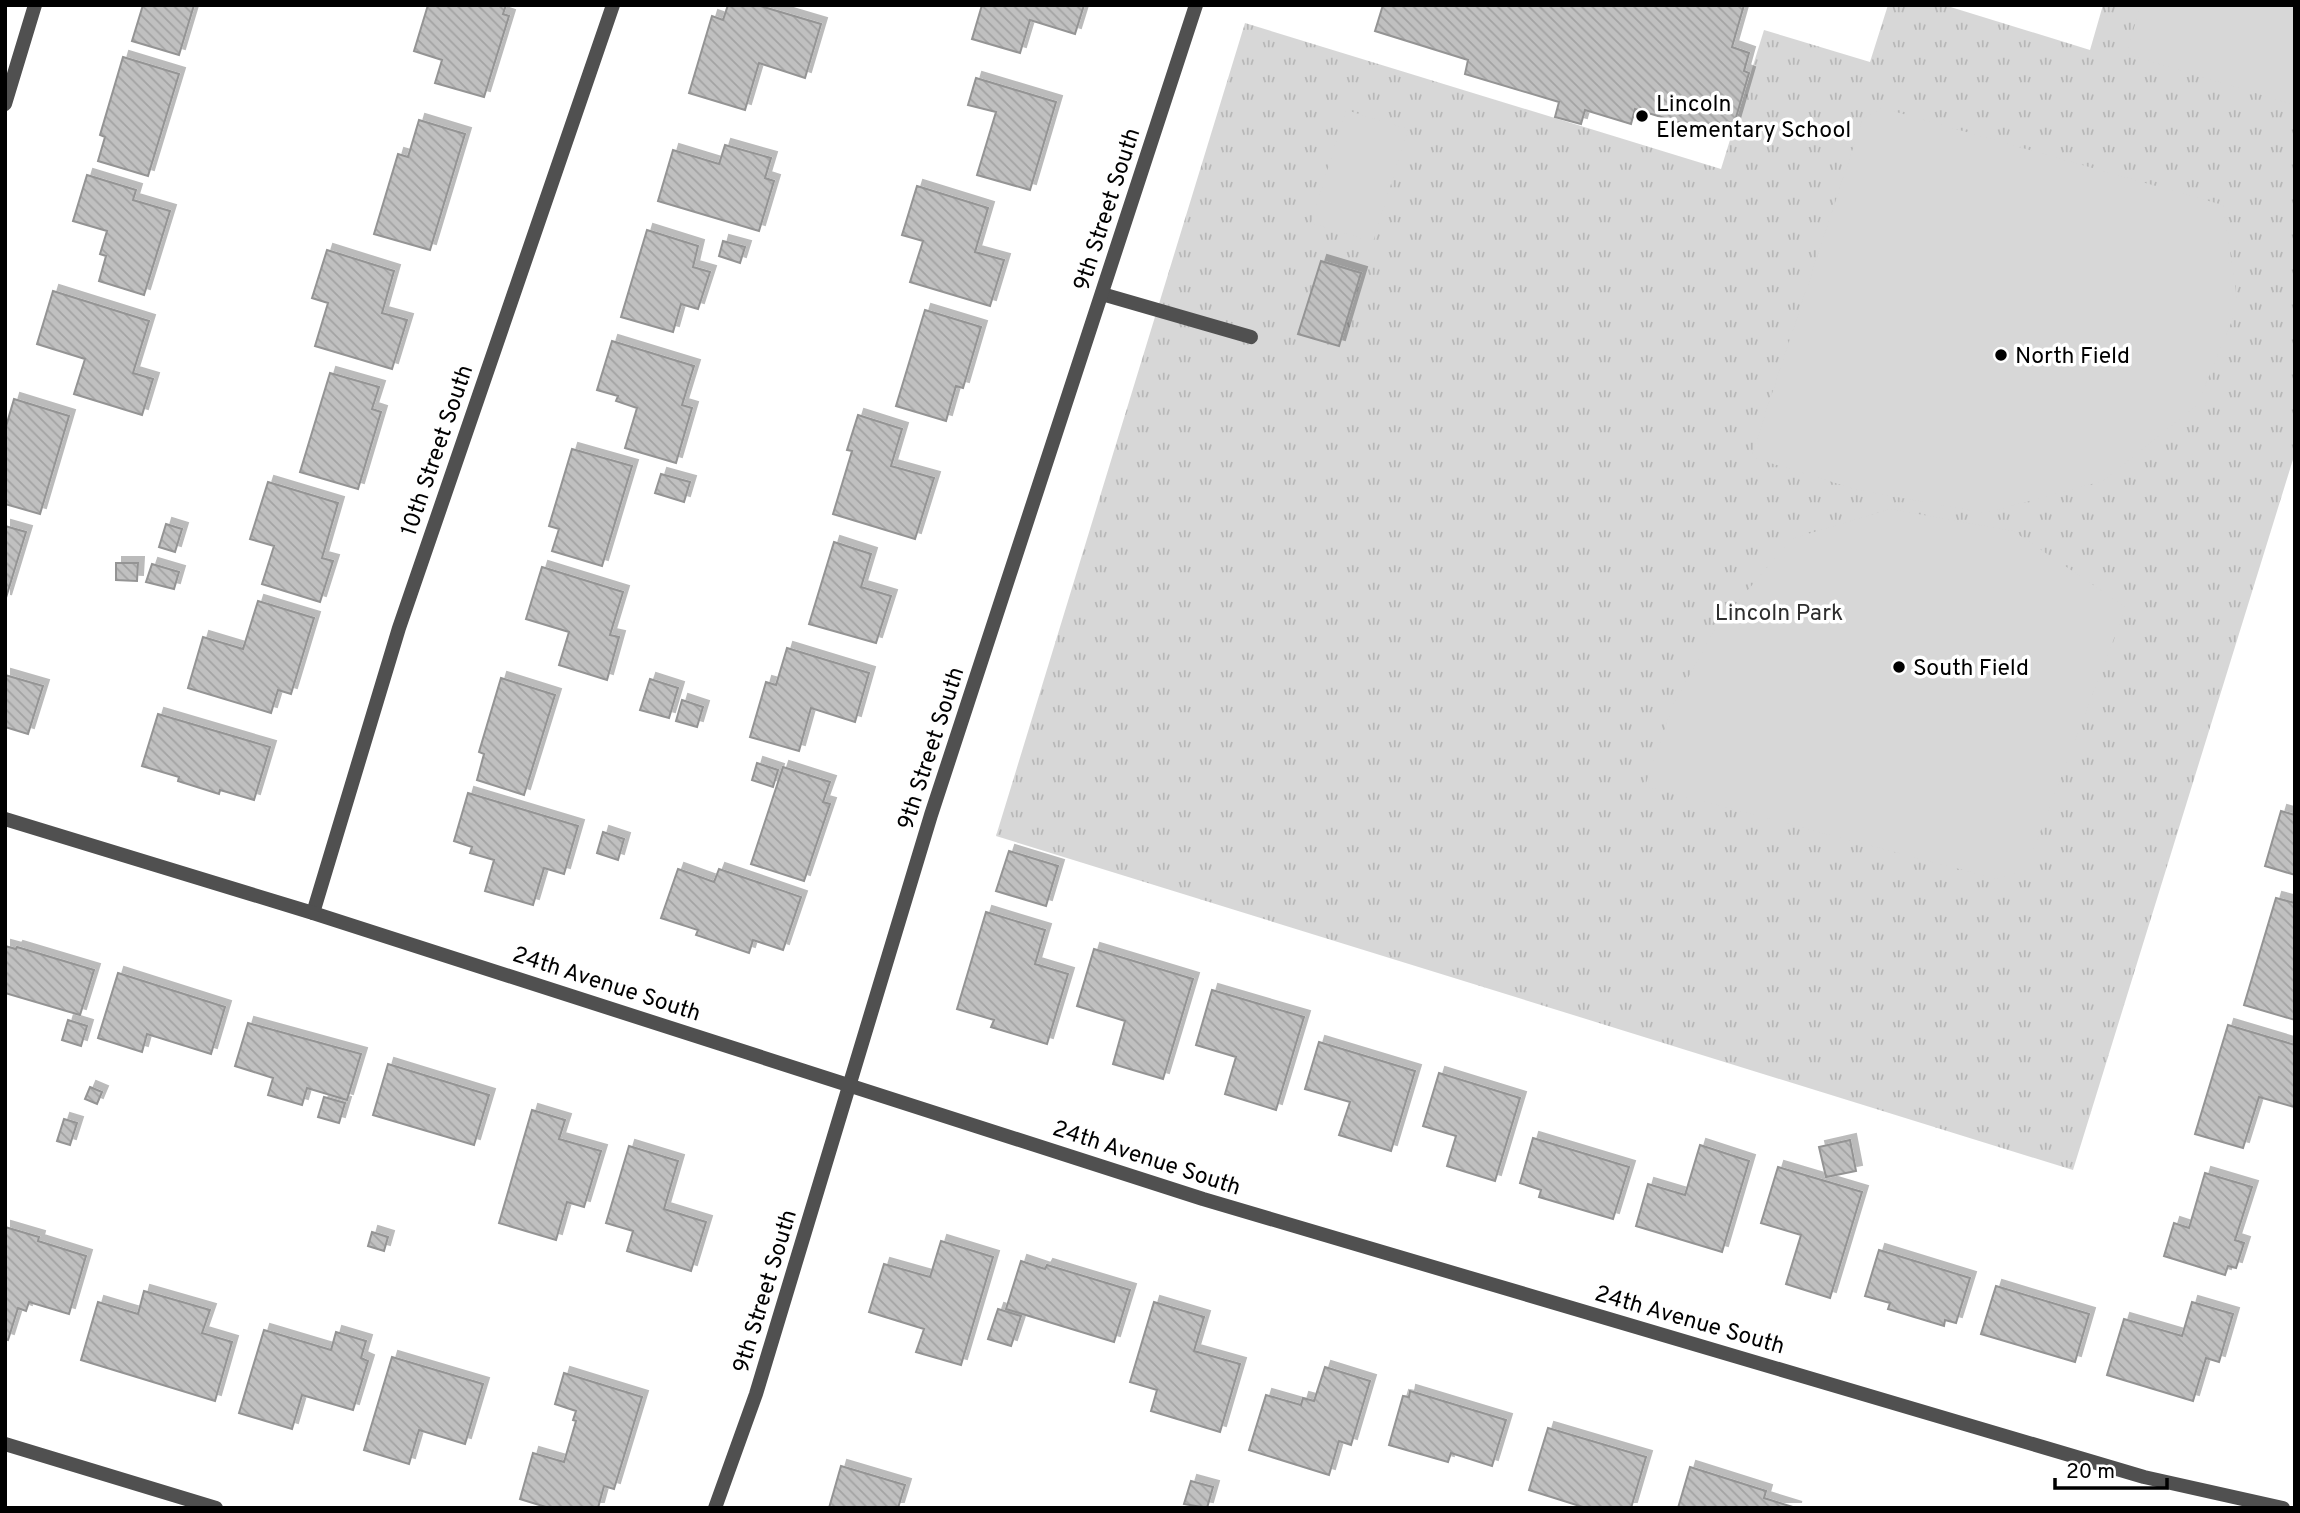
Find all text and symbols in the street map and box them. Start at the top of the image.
place label: Lincoln Elementary School [1656,91,1851,146]
marker: Lincoln Elementary School [1634,108,1650,124]
street label: 9th Street South [1068,125,1148,295]
place label: North Field [2015,343,2130,372]
marker: North Field [1993,347,2009,363]
street label: 10th Street South [396,361,481,540]
park label: Lincoln Park [1715,600,1843,629]
place label: South Field [1913,655,2029,684]
marker: South Field [1891,659,1907,675]
street label: 9th Street South [892,664,972,834]
street label: 24th Avenue South [508,941,704,1030]
street label: 24th Avenue South [1048,1115,1244,1204]
street label: 9th Street South [728,1207,805,1377]
street label: 24th Avenue South [1591,1280,1788,1362]
scale bar [2055,1446,2167,1490]
text: 20 m [2066,1459,2115,1486]

